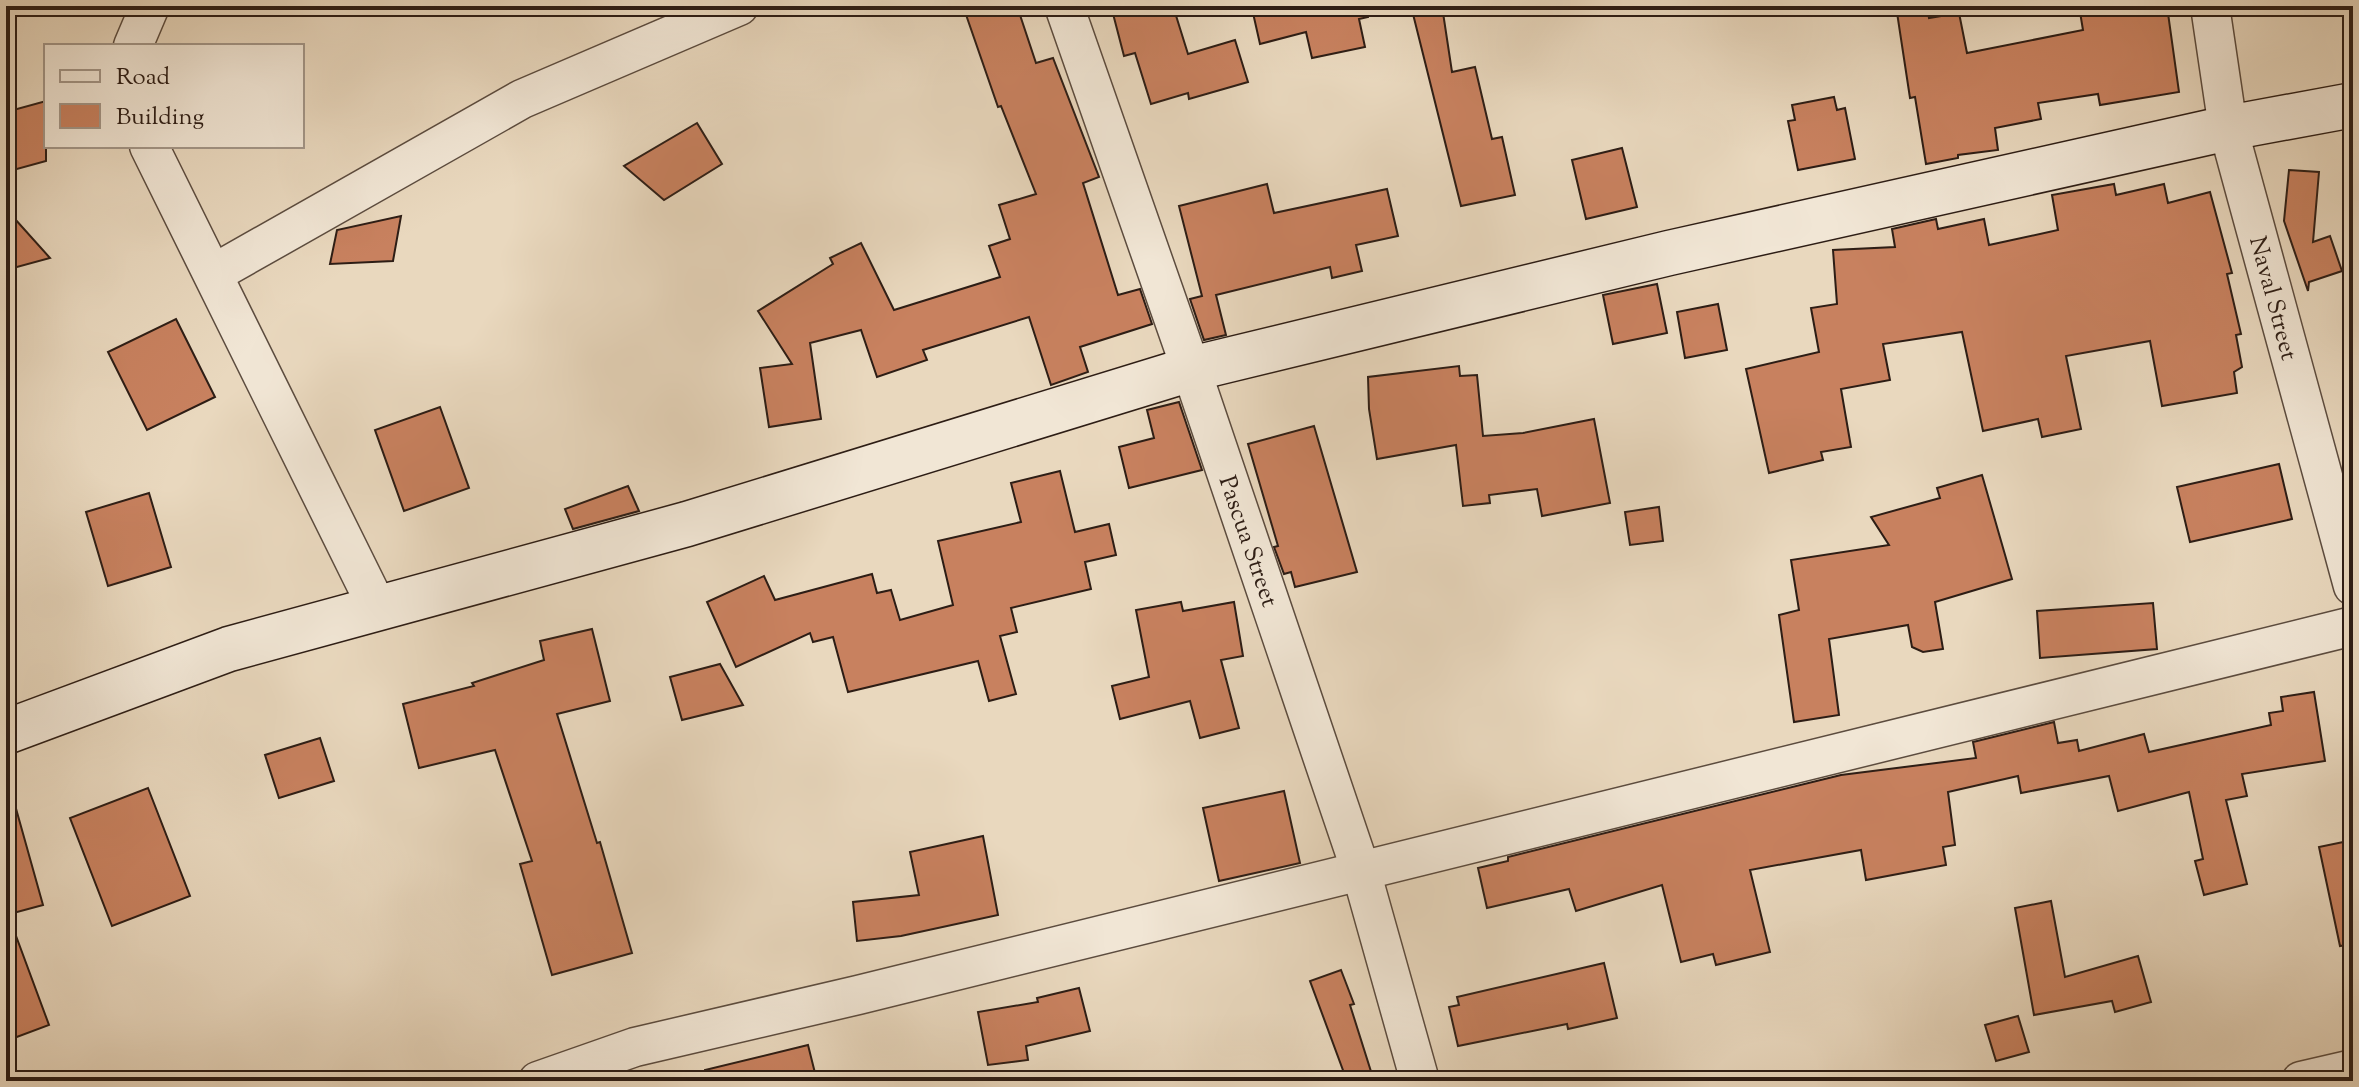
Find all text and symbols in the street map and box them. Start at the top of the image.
legend [44,44,304,148]
text: Road [116,61,170,95]
text: Building [116,101,205,135]
street label: Naval Street [2239,233,2305,364]
street label: Pascua Street [1209,472,1285,612]

